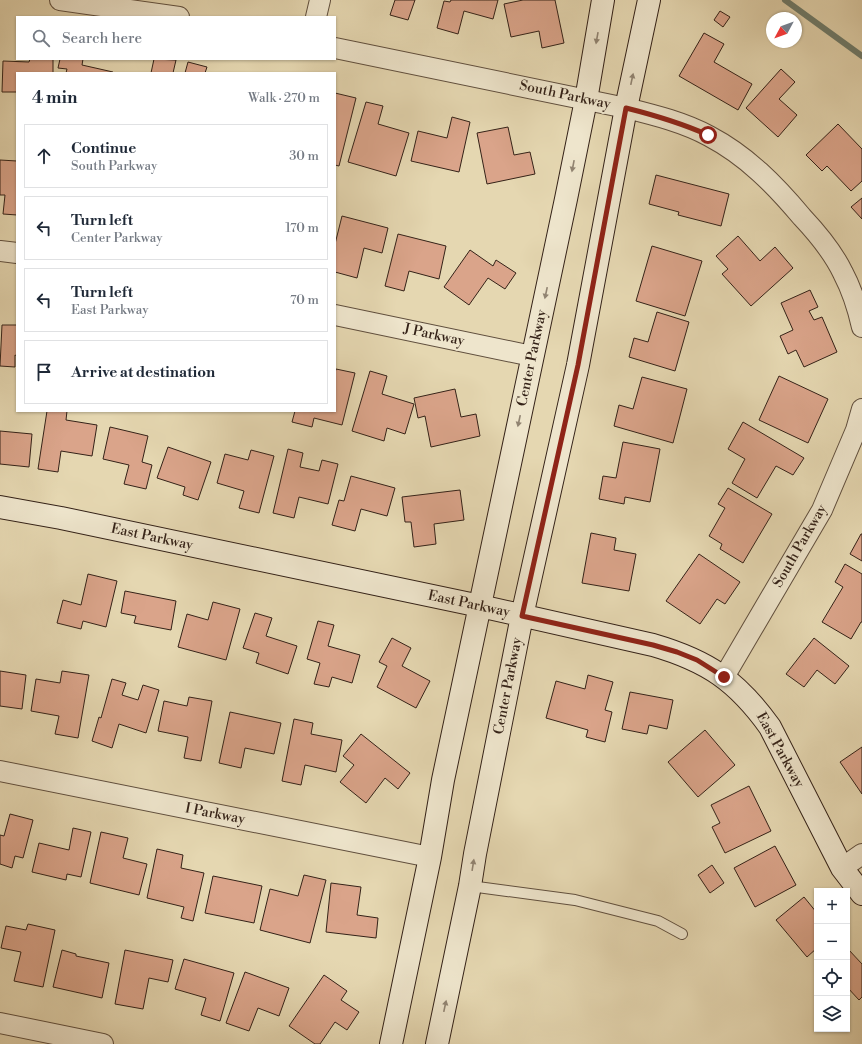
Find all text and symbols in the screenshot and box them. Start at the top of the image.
north arrow [766,12,802,48]
search box [16,16,336,60]
icon: search [30,27,52,49]
text: Search here [62,29,142,48]
one-way arrow [593,32,599,45]
one-way arrow [630,72,636,85]
street label: South Parkway [518,77,612,113]
text: 4 min [32,87,77,109]
text: Walk · 270 m [248,90,320,106]
route start [699,126,717,144]
text: Continue [71,139,136,158]
icon: ahead [33,145,55,167]
text: 30 m [289,148,319,164]
text: South Parkway [71,158,157,174]
one-way arrow [569,160,575,172]
text: Turn left [71,211,133,230]
icon: left [33,217,55,239]
text: 170 m [285,220,319,236]
text: Center Parkway [71,230,162,246]
text: Turn left [71,283,133,302]
one-way arrow [542,287,548,300]
icon: left [33,289,55,311]
text: 70 m [290,292,319,308]
text: East Parkway [71,302,149,318]
street label: Center Parkway [513,308,551,408]
street label: J Parkway [401,320,466,350]
icon: arrive [33,361,55,383]
text: Arrive at destination [71,363,215,382]
one-way arrow [515,414,521,427]
street label: South Parkway [769,501,831,591]
street label: East Parkway [109,520,195,555]
street label: East Parkway [426,587,512,622]
street label: Center Parkway [490,636,526,736]
route end [715,668,733,686]
street label: East Parkway [752,709,808,791]
street label: I Parkway [183,799,247,829]
one-way arrow [471,859,477,871]
map controls [814,888,850,1032]
button: + [814,888,850,924]
button: − [814,924,850,960]
button: locate [814,960,850,996]
button: layers [814,996,850,1032]
one-way arrow [442,1000,448,1012]

